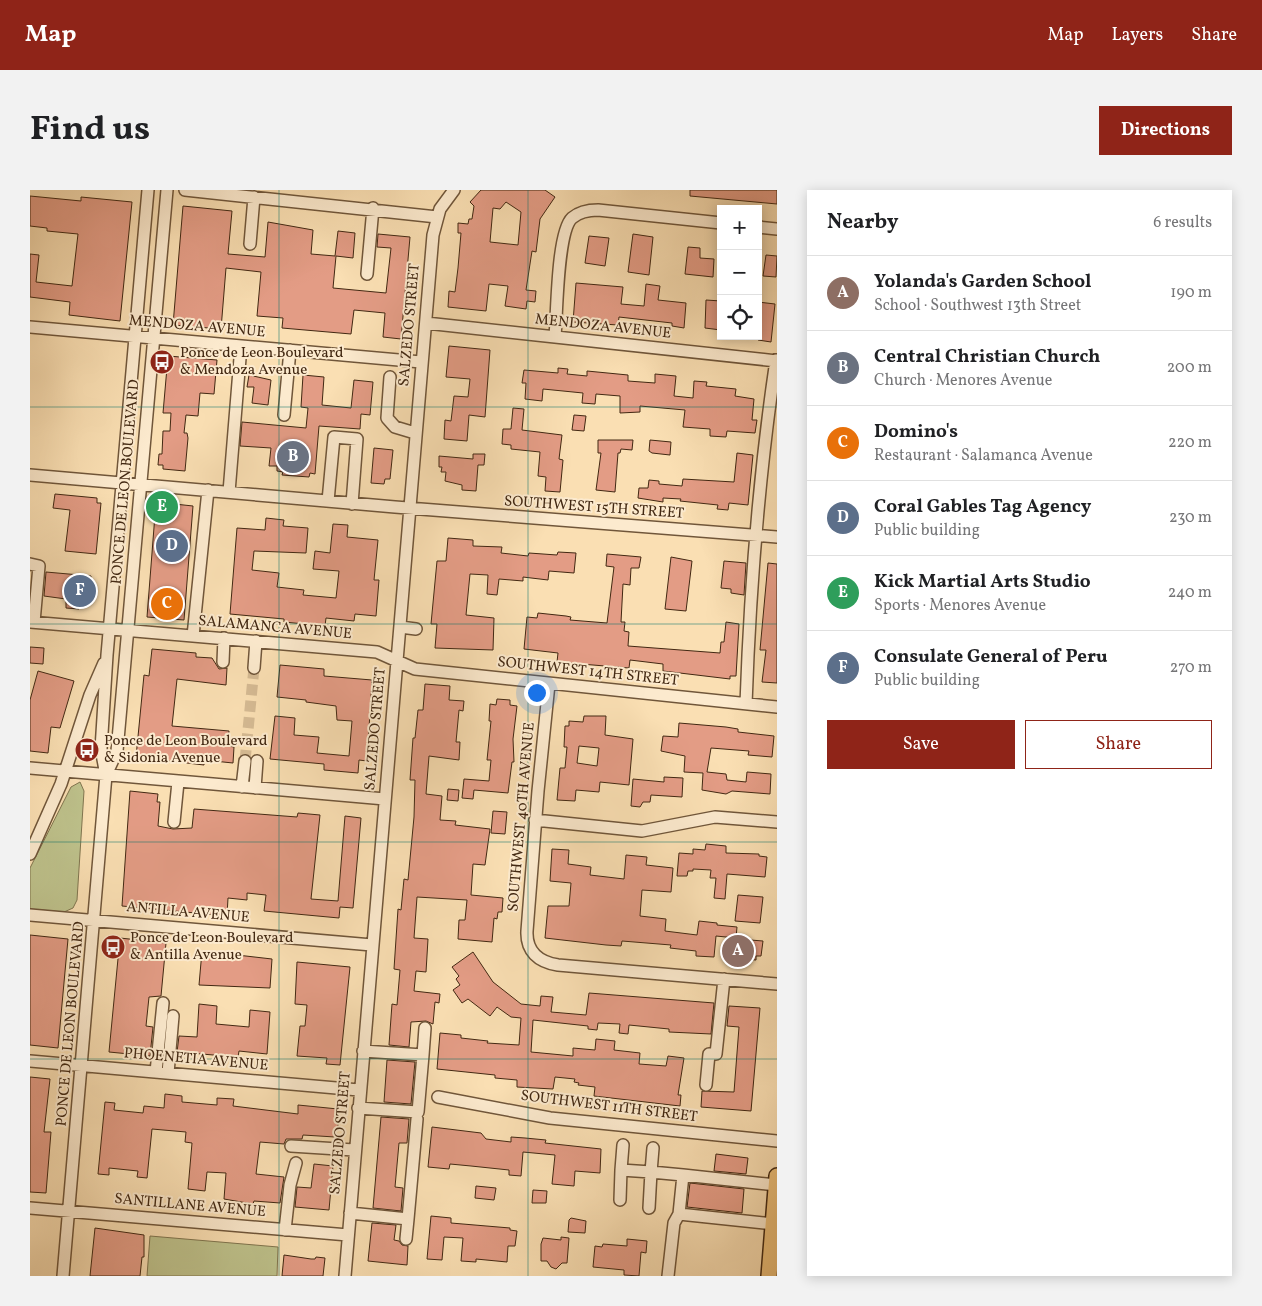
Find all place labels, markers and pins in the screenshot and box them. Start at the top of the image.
place label: Ponce de Leon Boulevard & Mendoza Avenue [180,343,344,381]
bus stop icon: Ponce de Leon Boulevard & Mendoza Avenue [149,349,175,375]
pin: B [277,438,309,476]
pin: E [146,488,178,526]
pin: D [156,527,188,565]
pin: F [64,572,96,610]
pin: C [151,585,183,623]
place label: Ponce de Leon Boulevard & Sidonia Avenue [104,731,268,769]
bus stop icon: Ponce de Leon Boulevard & Sidonia Avenue [74,737,100,763]
place label: Ponce de Leon Boulevard & Antilla Avenue [130,928,294,966]
pin: A [722,932,754,970]
bus stop icon: Ponce de Leon Boulevard & Antilla Avenue [100,934,126,960]

